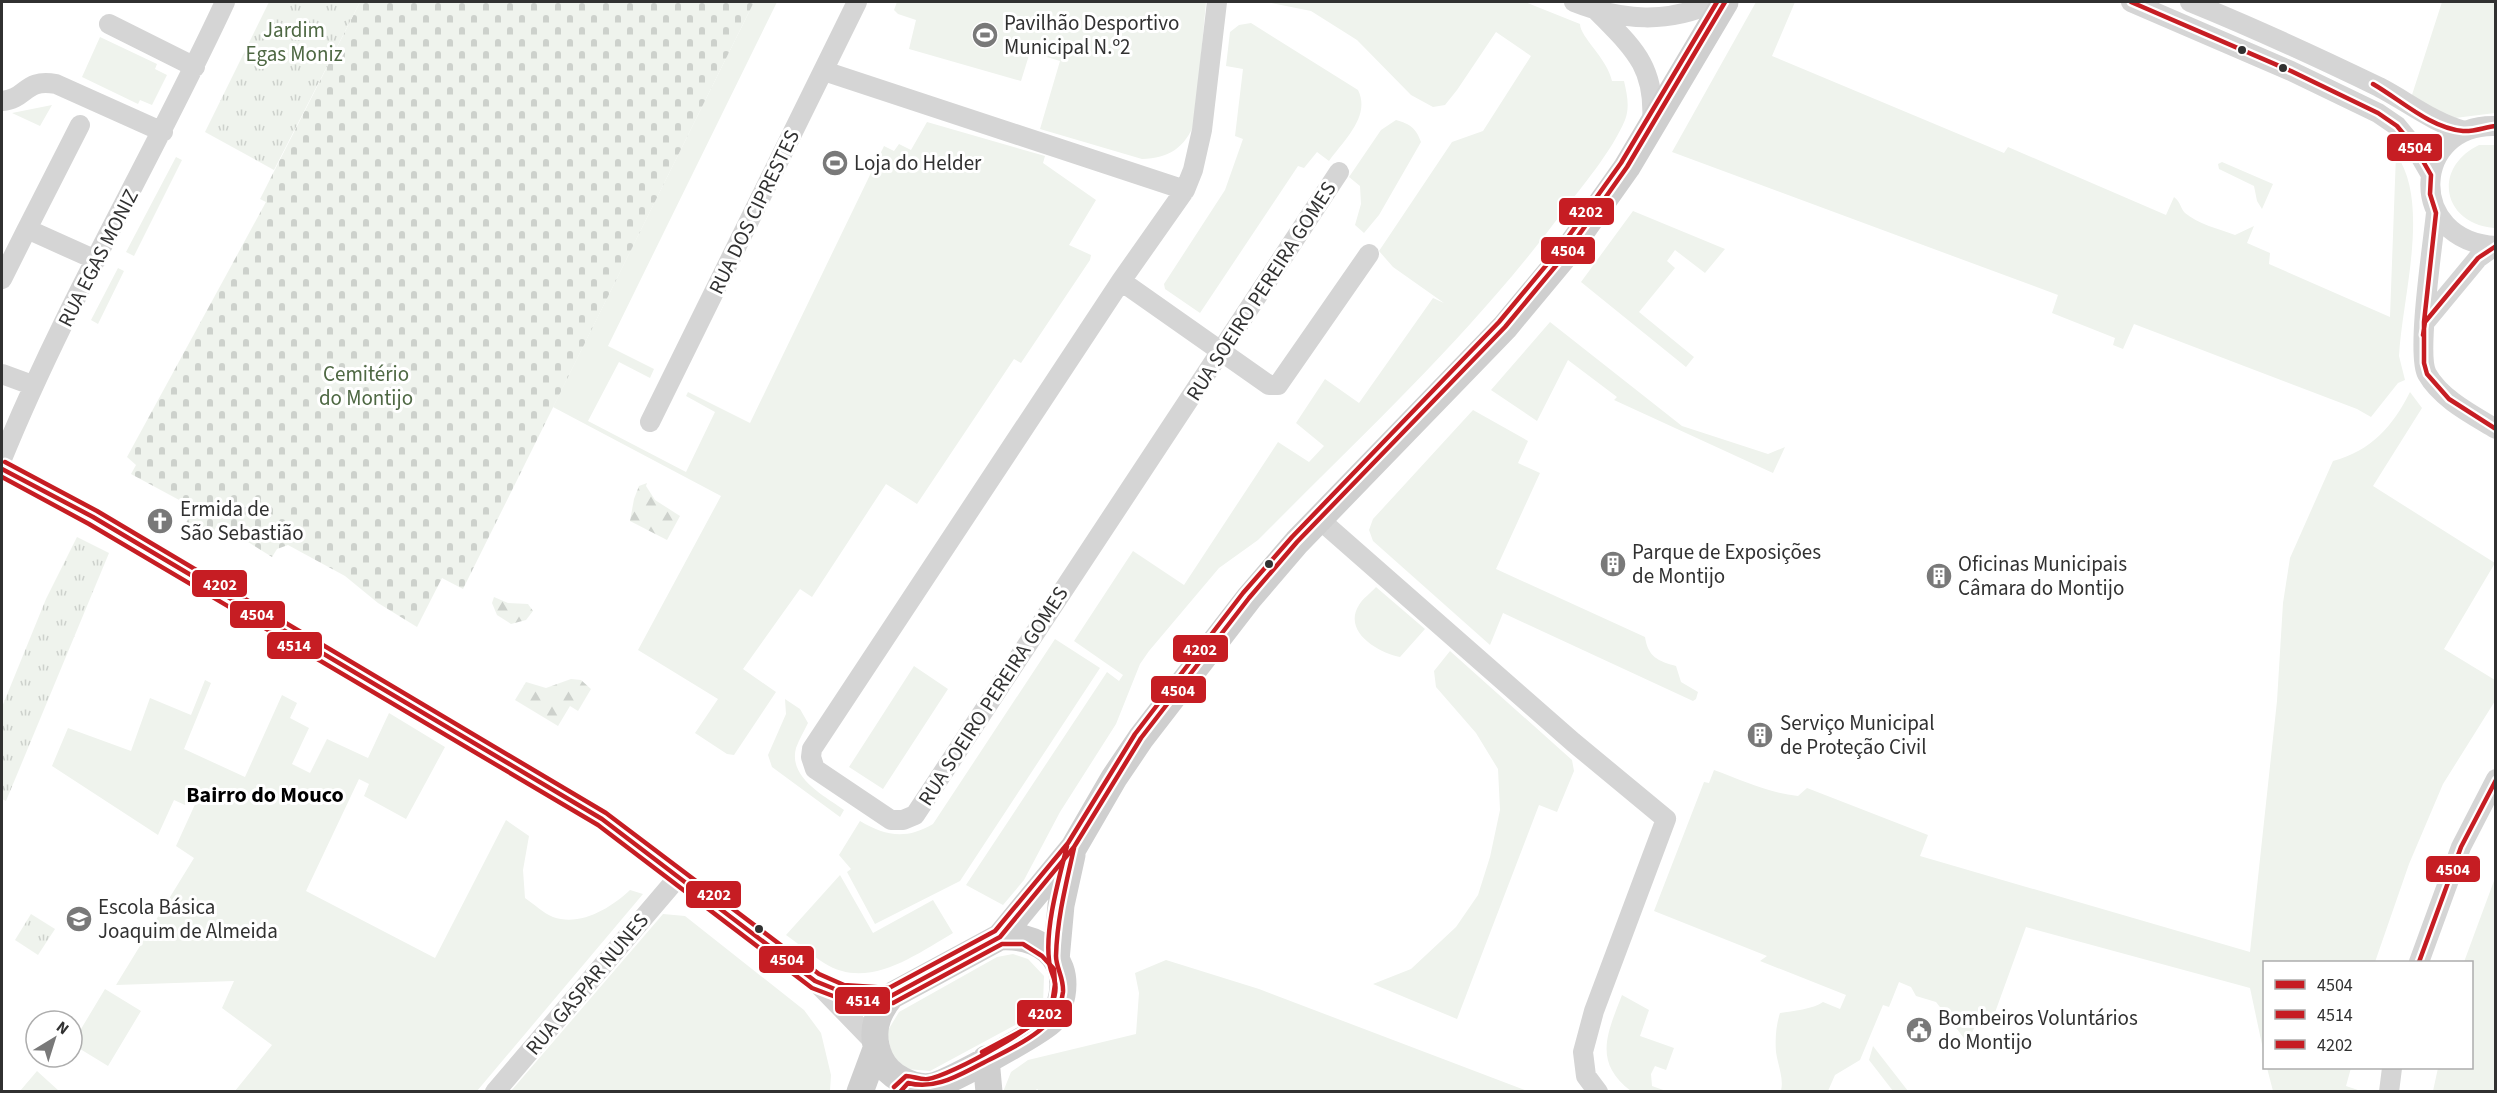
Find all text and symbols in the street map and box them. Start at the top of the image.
place label: Pavilhão Desportivo Municipal N.º2 [1004,8,1179,62]
park label: Jardim Egas Moniz [245,15,343,69]
sports icon: Pavilhão Desportivo Municipal N.º2 [970,20,1000,50]
unlabelled marker [2236,44,2248,56]
unlabelled marker [2277,62,2289,74]
street label: RUA DOS CIPRESTES [701,125,807,299]
line badge: 4504 [2386,133,2443,162]
text: 4504 [2398,137,2432,159]
sports icon: Loja do Helder [820,148,850,178]
place label: Loja do Helder [854,148,982,178]
street label: RUA SOEIRO PEREIRA GOMES [1179,175,1343,407]
street label: RUA EGAS MONIZ [50,184,146,332]
line badge: 4202 [1558,197,1615,226]
text: 4202 [1569,201,1603,223]
line badge: 4504 [1540,236,1596,265]
text: 4504 [1551,240,1585,262]
park label: Cemitério do Montijo [319,359,413,413]
place label: Ermida de São Sebastião [180,494,304,548]
church icon: Ermida de São Sebastião [145,506,175,536]
place label: Parque de Exposições de Montijo [1632,537,1821,591]
building icon: Parque de Exposições de Montijo [1598,549,1628,579]
place label: Oficinas Municipais Câmara do Montijo [1958,549,2127,603]
unlabelled marker [1263,558,1275,570]
building icon: Oficinas Municipais Câmara do Montijo [1924,561,1954,591]
line badge: 4202 [191,569,248,598]
text: 4202 [203,574,237,596]
street label: RUA SOEIRO PEREIRA GOMES [911,580,1075,812]
line badge: 4504 [229,600,286,629]
text: 4504 [240,604,274,626]
line badge: 4514 [266,631,323,660]
line badge: 4202 [1172,634,1229,663]
text: 4514 [277,635,311,657]
text: 4202 [1183,639,1217,661]
line badge: 4504 [1150,675,1207,704]
text: 4504 [1161,680,1195,702]
place label: Serviço Municipal de Proteção Civil [1780,708,1935,762]
building icon: Serviço Municipal de Proteção Civil [1745,720,1775,750]
district label: Bairro do Mouco [186,779,344,811]
line badge: 4504 [2425,855,2481,883]
text: 4504 [2436,859,2470,881]
line badge: 4202 [685,880,742,909]
text: 4202 [697,884,731,906]
place label: Escola Básica Joaquim de Almeida [98,892,278,946]
school or university icon: Escola Básica Joaquim de Almeida [64,904,94,934]
street label: RUA GASPAR NUNES [518,906,656,1062]
unlabelled marker [753,923,765,935]
line badge: 4504 [758,945,815,974]
text: 4504 [770,949,804,971]
legend [2263,961,2473,1069]
text: 4504 [2317,973,2353,998]
line badge: 4514 [834,986,891,1015]
text: 4514 [846,990,880,1012]
line badge: 4202 [1016,999,1073,1028]
text: 4202 [1028,1003,1062,1025]
place label: Bombeiros Voluntários do Montijo [1938,1003,2138,1057]
text: 4514 [2317,1003,2353,1028]
north arrow [24,1009,84,1069]
public building icon: Bombeiros Voluntários do Montijo [1904,1015,1934,1045]
text: N [52,1016,74,1040]
text: 4202 [2317,1033,2353,1058]

